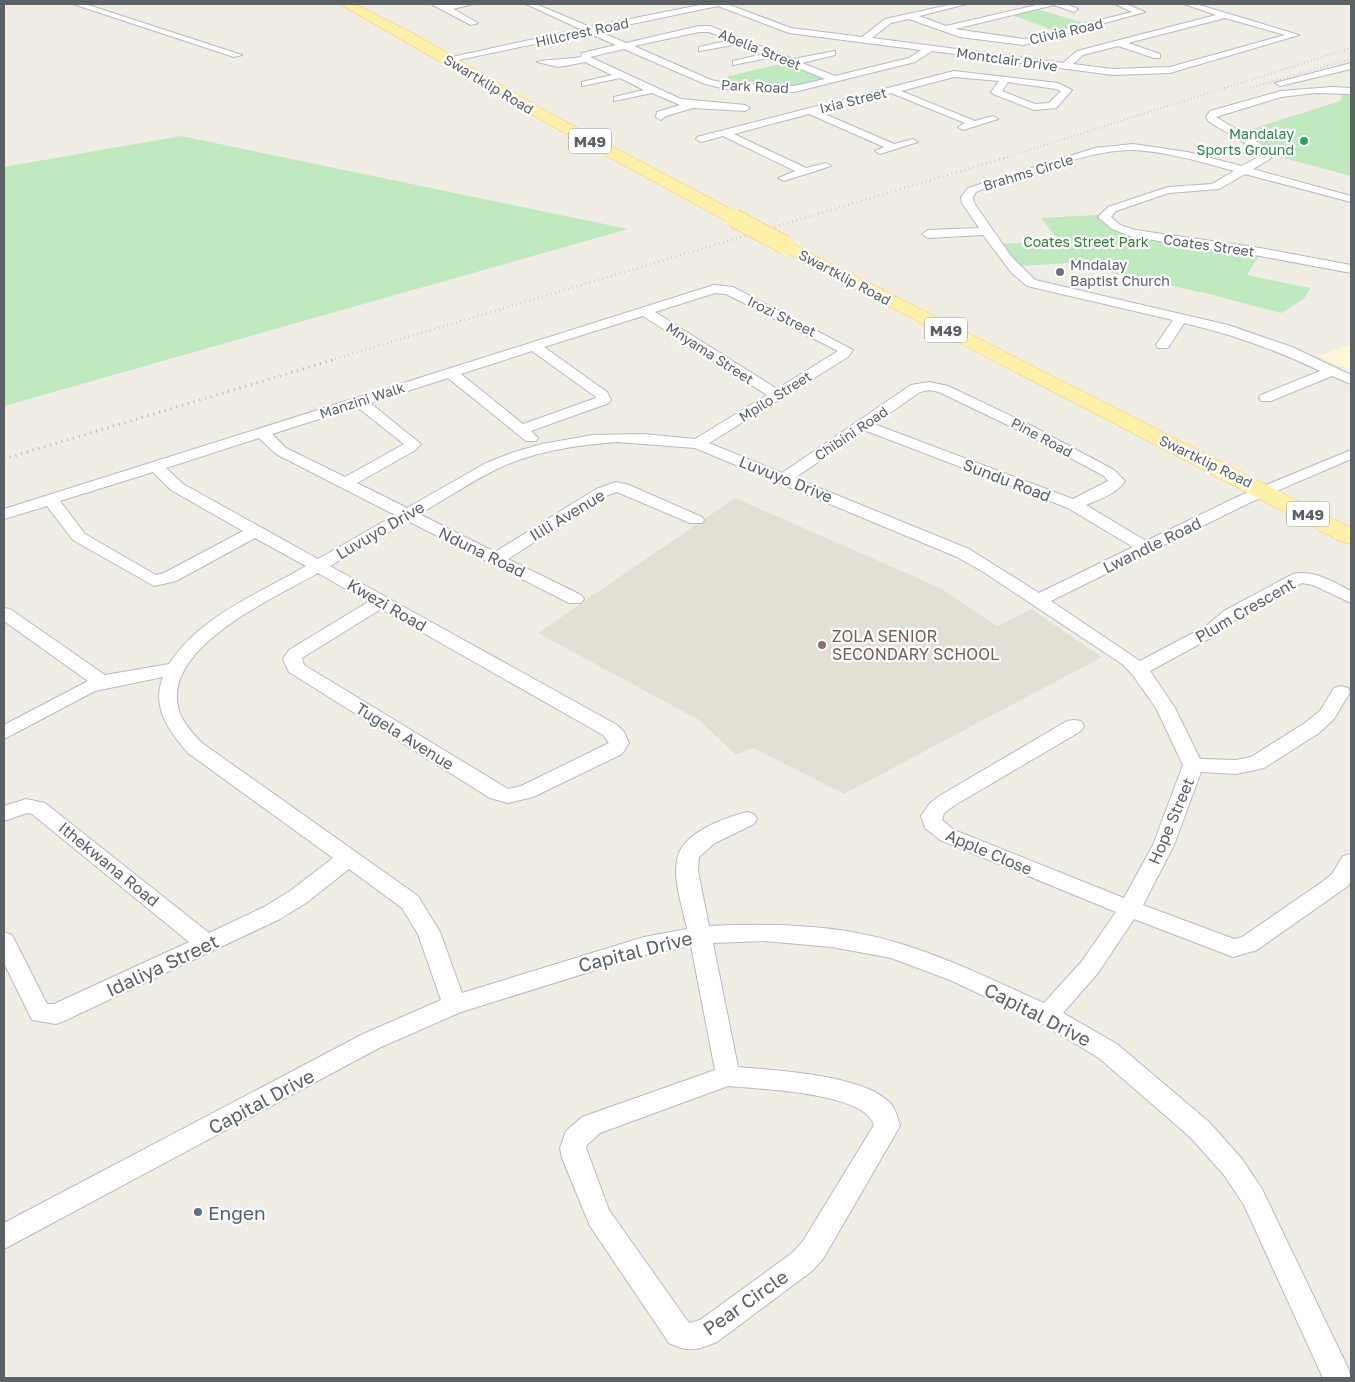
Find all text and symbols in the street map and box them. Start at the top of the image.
street label: Hillcrest Road [534,14,630,50]
street label: Clivia Road [1028,14,1104,48]
street label: Abelia Street [716,25,804,73]
street label: Montclair Drive [955,43,1059,75]
street label: Swartklip Road [441,51,537,117]
street label: Park Road [721,76,789,96]
street label: Ixia Street [818,83,888,117]
place label: Mandalay Sports Ground [1196,125,1294,158]
road number: M49 [569,128,611,154]
marker: Mandalay Sports Ground [1298,135,1310,147]
street label: Brahms Circle [981,150,1075,194]
street label: Coates Street [1162,230,1256,260]
park label: Coates Street Park [1023,233,1149,250]
street label: Swartklip Road [796,246,894,308]
place label: Mndalay Baptist Church [1070,256,1170,289]
marker: Mndalay Baptist Church [1054,266,1066,278]
street label: Irozi Street [745,292,819,340]
street label: Mnyama Street [663,318,757,388]
road number: M49 [925,318,967,342]
street label: Mpilo Street [736,367,814,425]
street label: Manzini Walk [317,378,407,422]
street label: Chibini Road [811,402,891,464]
street label: Pine Road [1008,414,1076,460]
street label: Swartklip Road [1157,431,1255,491]
street label: Luvuyo Drive [736,451,836,507]
street label: Sundu Road [960,454,1054,506]
street label: Ilili Avenue [526,485,608,545]
street label: Luvuyo Drive [332,497,428,563]
road number: M49 [1287,502,1329,526]
street label: Lwandle Road [1100,513,1204,577]
street label: Nduna Road [435,522,529,582]
street label: Plum Crescent [1191,573,1299,647]
street label: Kwezi Road [344,574,430,636]
place label: ZOLA SENIOR SECONDARY SCHOOL [832,626,999,664]
marker: ZOLA SENIOR SECONDARY SCHOOL [816,639,828,651]
street label: Tugela Avenue [352,698,458,774]
street label: Hope Street [1144,775,1198,867]
street label: Ithekwana Road [55,817,163,911]
street label: Apple Close [943,825,1035,879]
street label: Capital Drive [576,926,694,976]
street label: Idaliya Street [102,929,222,1001]
street label: Capital Drive [981,977,1095,1051]
street label: Capital Drive [204,1063,318,1139]
place label: Engen [208,1201,266,1224]
marker: Engen [192,1206,204,1218]
street label: Pear Circle [698,1264,792,1340]

